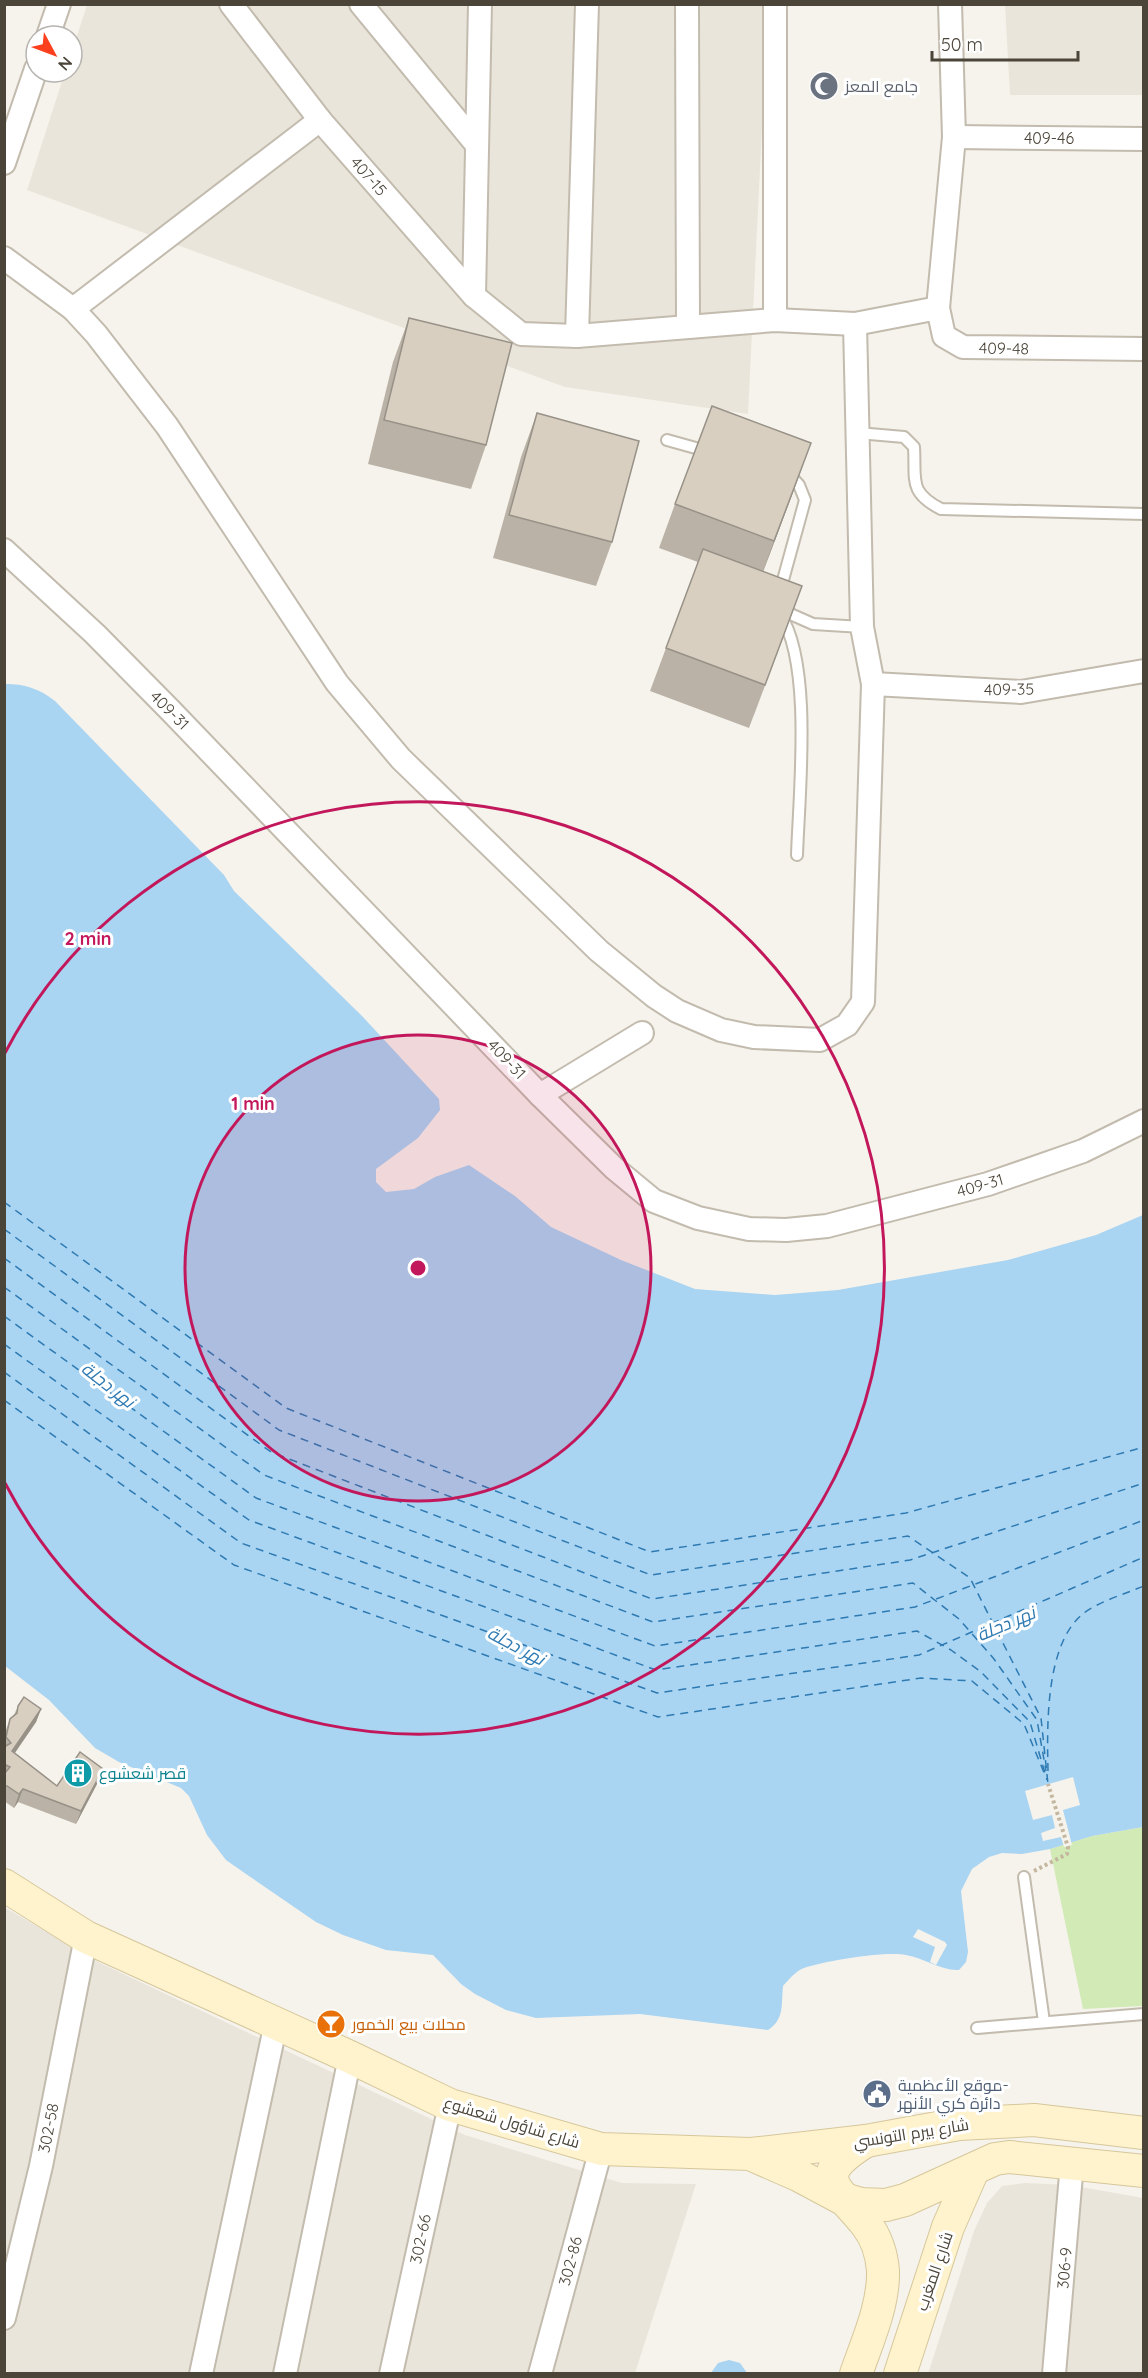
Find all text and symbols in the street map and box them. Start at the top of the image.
north arrow [24,24,84,84]
scale bar [932,24,1078,62]
text: 50 m [941,33,983,56]
text: N [54,53,77,75]
mosque icon: جامع المعز [808,70,840,102]
place label: جامع المعز [844,76,918,98]
street label: 409-46 [1024,128,1074,148]
street label: 407-15 [347,152,391,200]
street label: 409-48 [979,338,1029,358]
street label: 409-35 [984,679,1034,699]
street label: 409-31 [146,686,194,734]
text: 2 min [65,927,111,950]
street label: 409-31 [484,1035,530,1083]
text: 1 min [231,1092,275,1115]
street label: 409-31 [954,1169,1006,1201]
centre of rings [408,1258,428,1278]
water label: نهر دجلة [77,1357,141,1414]
water label: نهر دجلة [973,1600,1041,1646]
water label: نهر دجلة [484,1621,551,1671]
building icon: قصر شعشوع [62,1757,94,1789]
place label: قصر شعشوع [99,1763,186,1785]
bar icon: محلات بيع الخمور [315,2008,347,2040]
place label: محلات بيع الخمور [351,2014,466,2036]
place label: موقع الأعظمية- دائرة كري الأنهر [897,2075,1009,2117]
public building icon: موقع الأعظمية- دائرة كري الأنهر [861,2078,893,2110]
street label: شارع شاؤول شعشوع [441,2092,582,2154]
street label: 302-58 [33,2101,63,2155]
street label: شارع بيرم التونسي [852,2114,971,2155]
street label: 302-66 [405,2212,435,2266]
street label: شارع المغرب [911,2229,959,2314]
street label: 302-86 [554,2234,586,2288]
street label: 306-9 [1052,2246,1076,2290]

